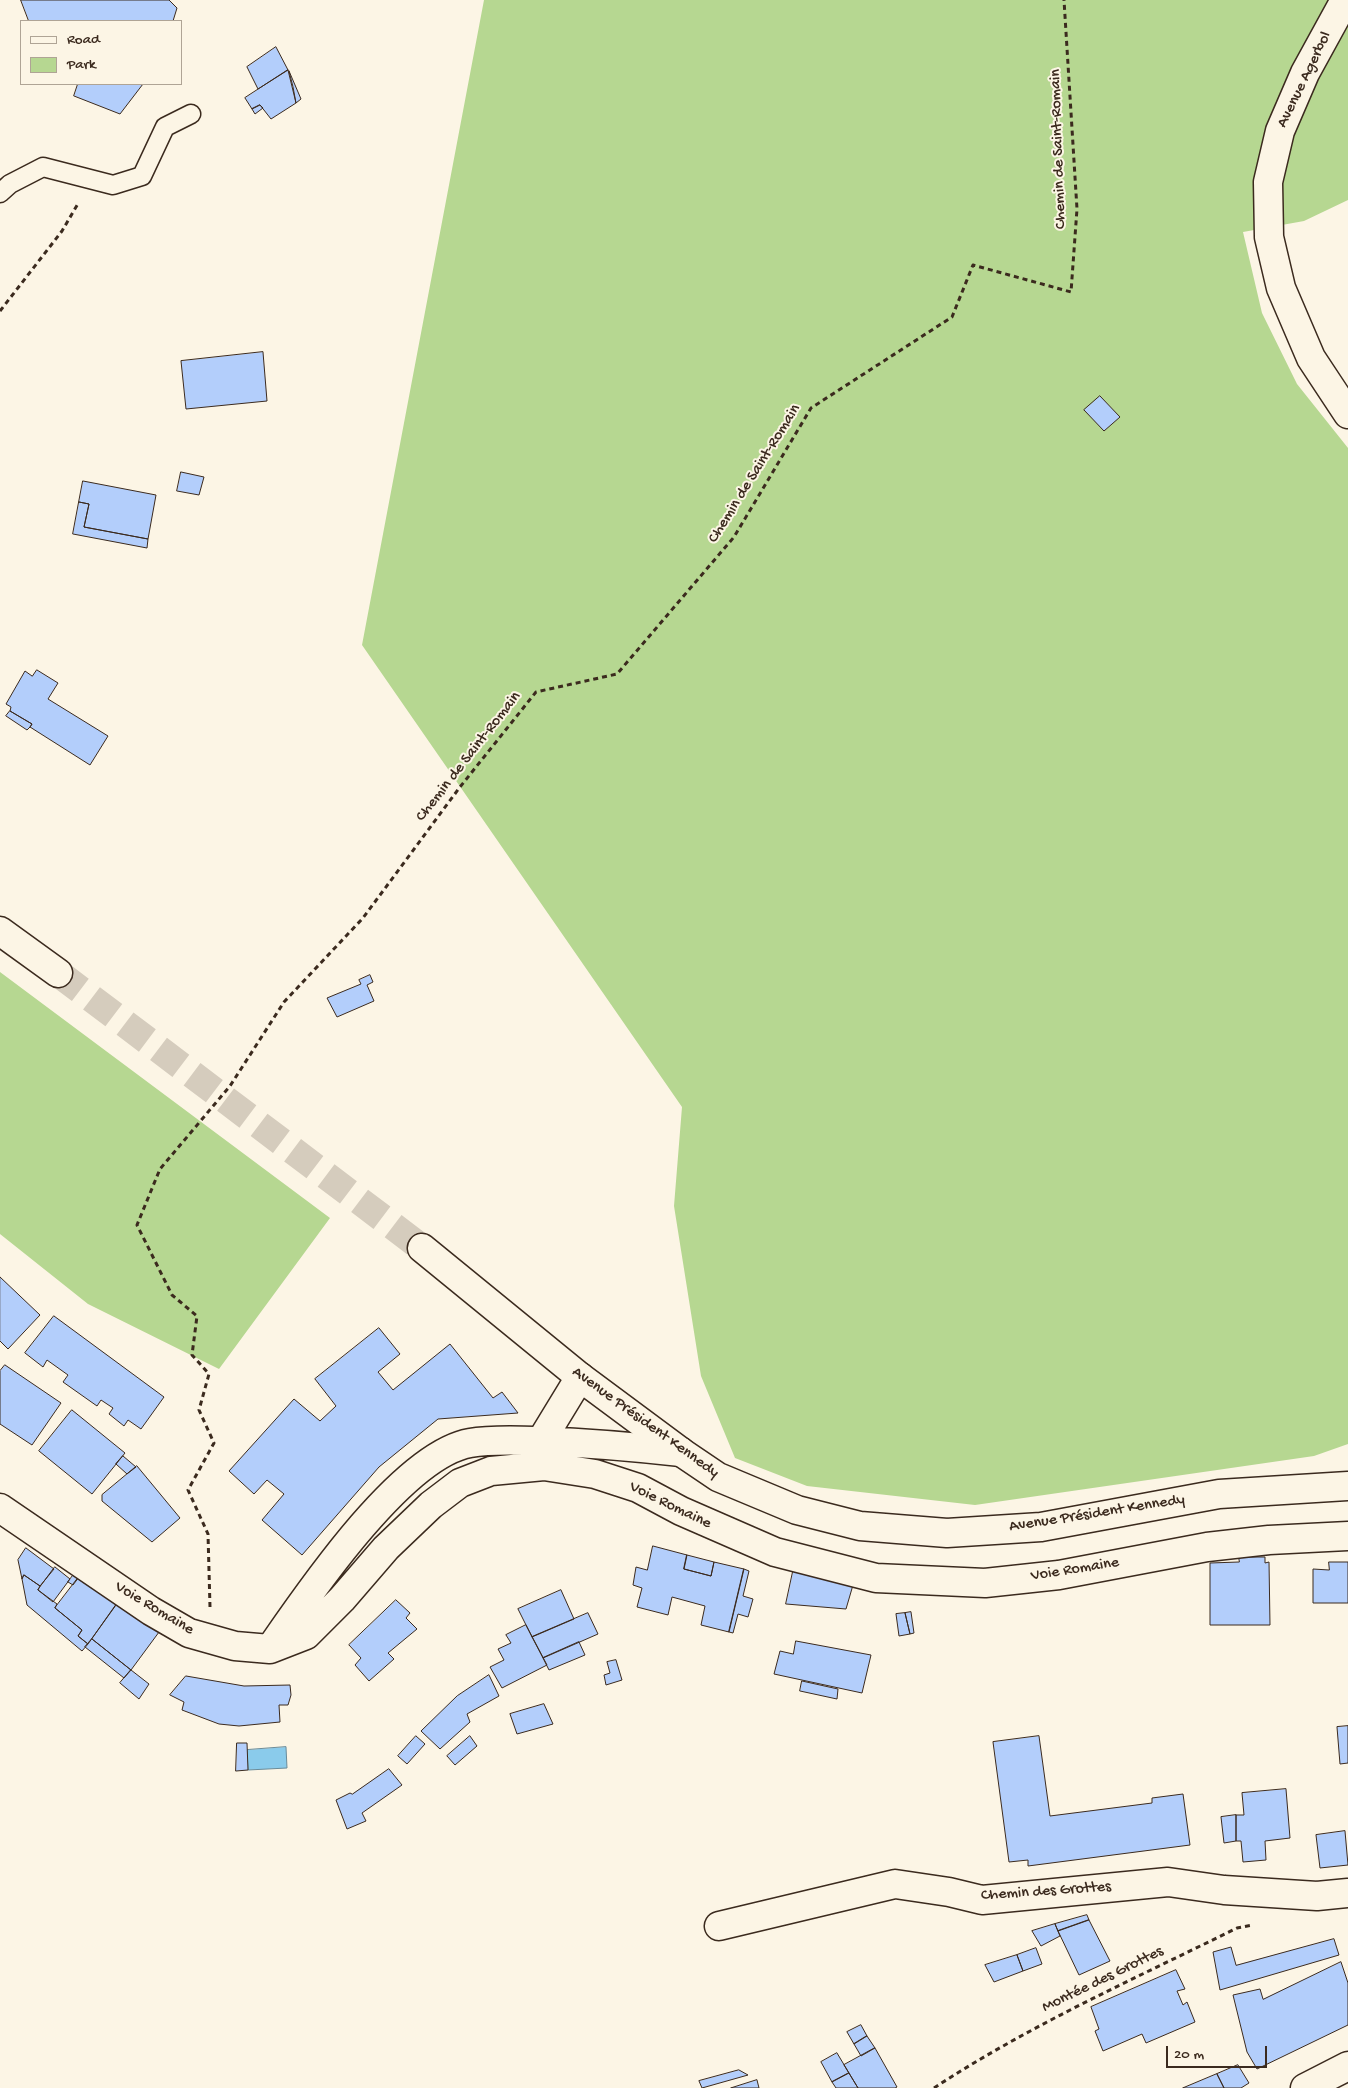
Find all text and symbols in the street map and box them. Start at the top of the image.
legend [20,20,182,85]
street label: Avenue Agerbol [1273,29,1337,131]
text: Road [67,31,100,49]
text: Park [67,56,96,74]
street label: Chemin de Saint-Romain [1047,69,1071,229]
street label: Chemin de Saint-Romain [704,401,806,547]
street label: Chemin de Saint-Romain [412,688,526,826]
street label: Avenue Président Kennedy [568,1363,722,1483]
street label: Voie Romaine [626,1478,714,1534]
street label: Avenue Président Kennedy [1008,1491,1186,1537]
street label: Voie Romaine [1030,1554,1120,1586]
street label: Voie Romaine [111,1578,197,1640]
street label: Chemin des Grottes [980,1878,1112,1906]
street label: Montée des Grottes [1039,1942,1167,2018]
scale bar [1168,2036,1269,2068]
text: 20 m [1174,2046,1204,2064]

